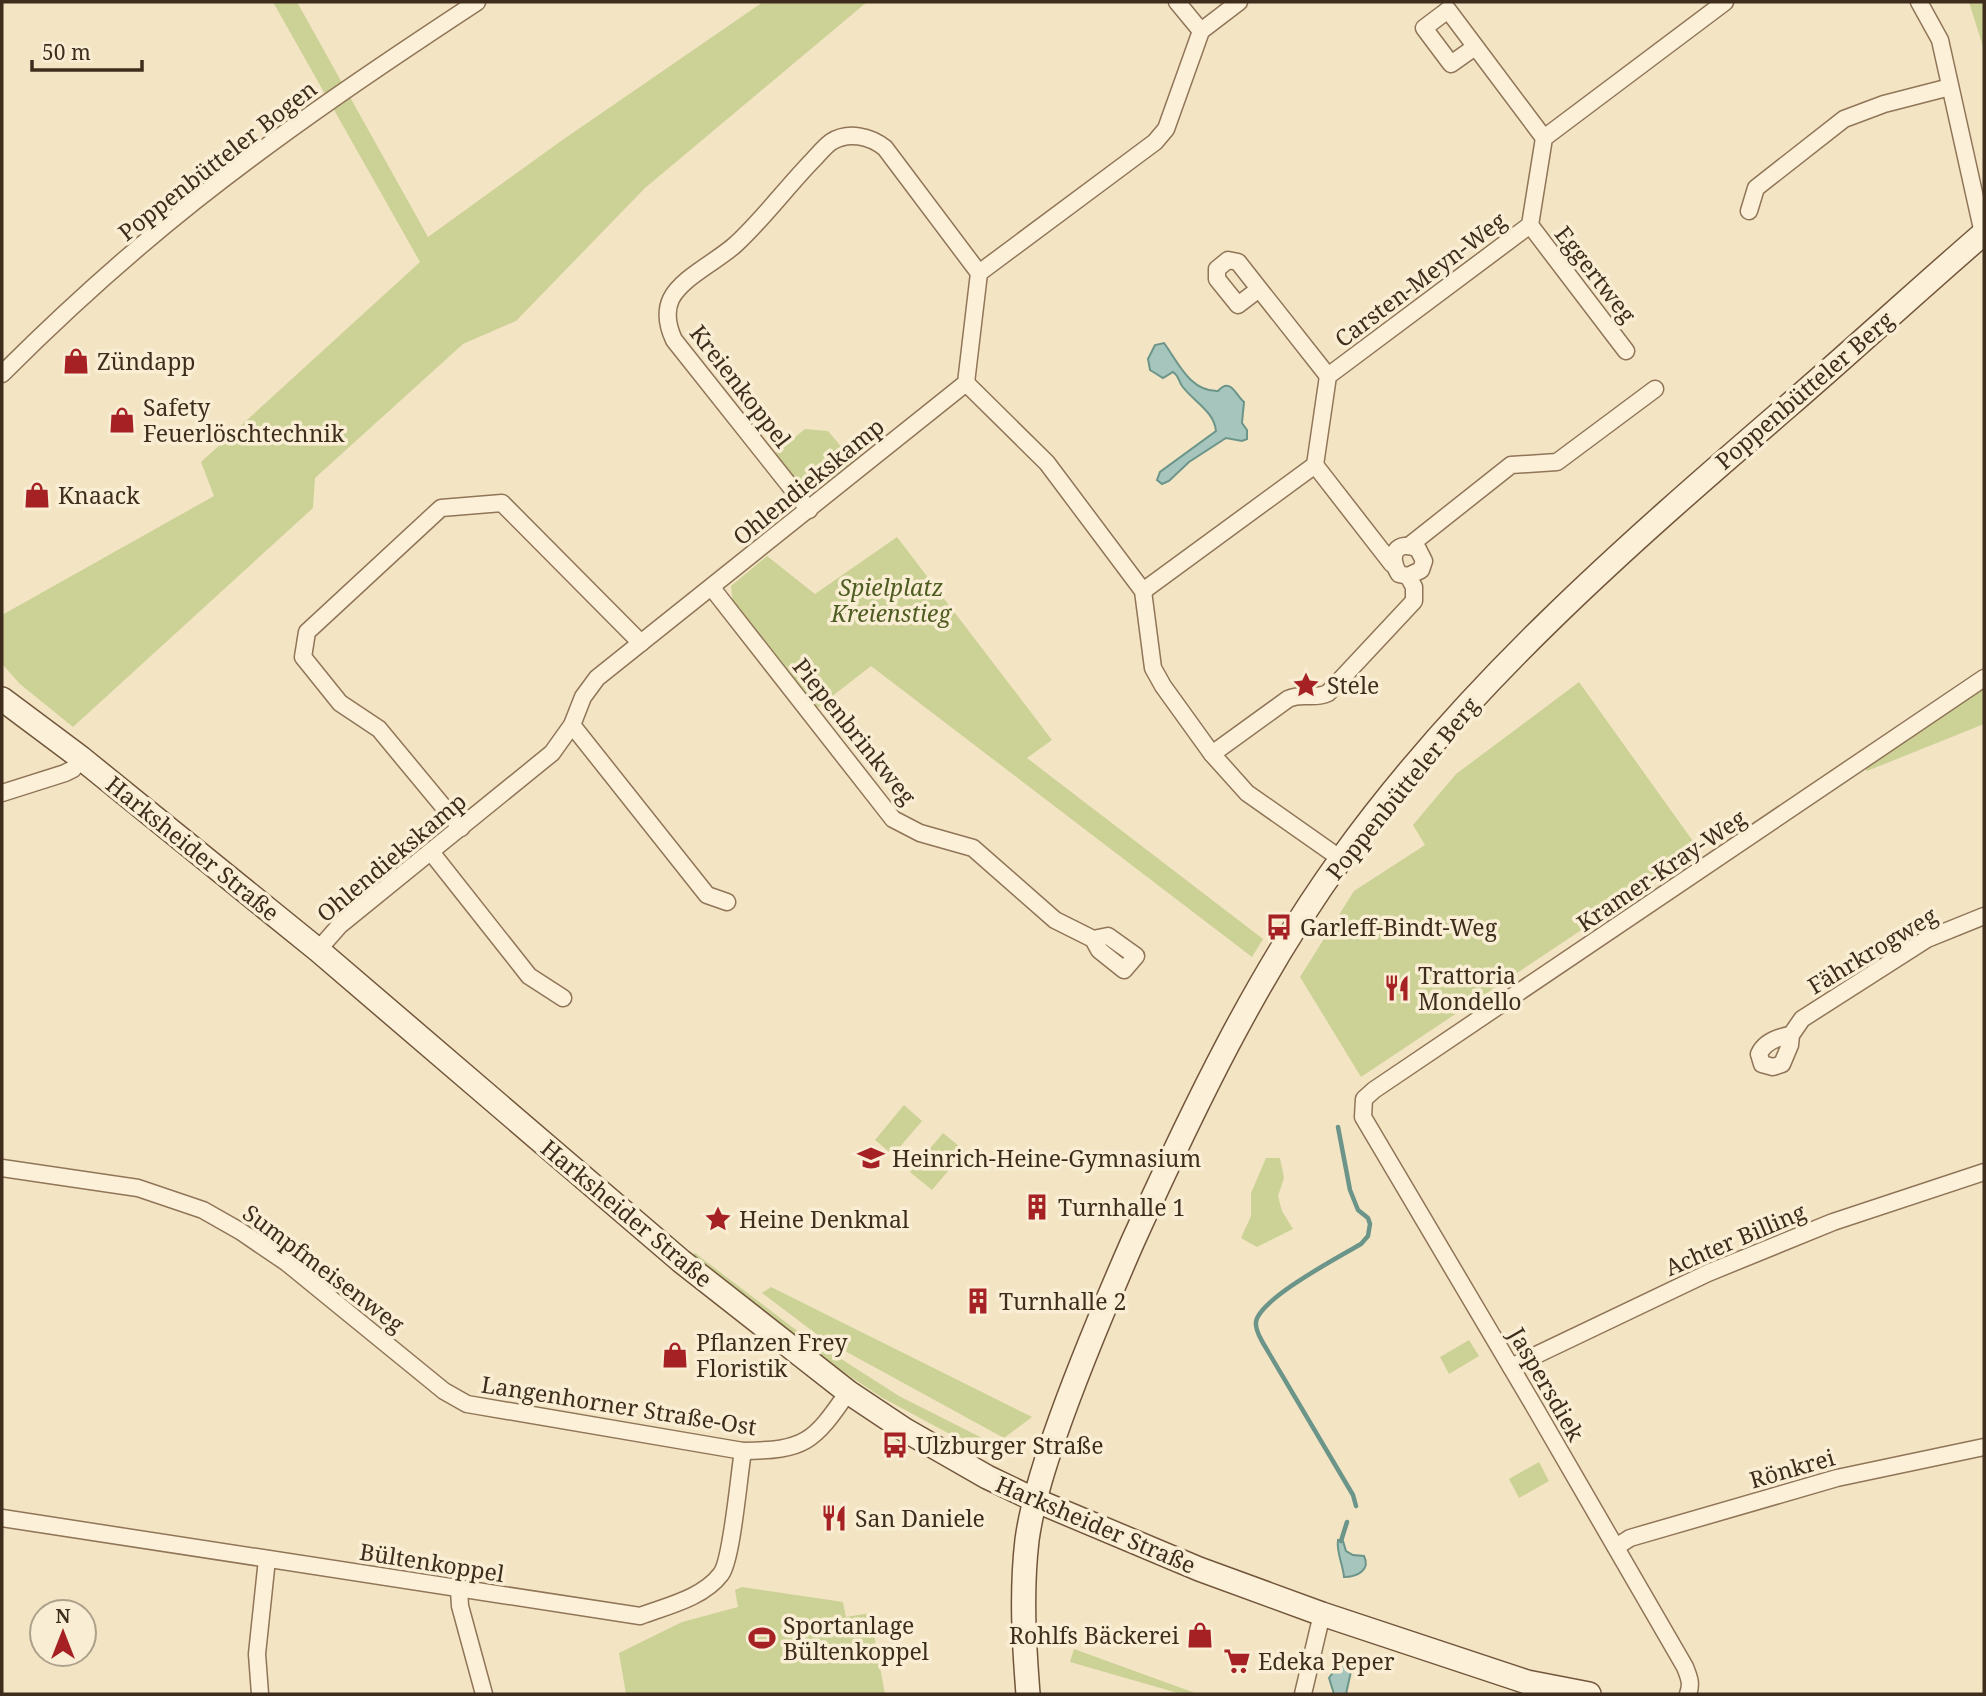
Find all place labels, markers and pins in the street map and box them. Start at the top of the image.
place label: Zündapp [97,345,195,377]
shop icon: Zündapp [61,346,91,376]
place label: Safety Feuerlöschtechnik [143,391,345,449]
shop icon: Safety Feuerlöschtechnik [107,405,137,435]
place label: Knaack [58,479,140,511]
shop icon: Knaack [22,480,52,510]
place label: Stele [1327,669,1379,701]
place icon: Stele [1291,670,1321,700]
place label: Garleff-Bindt-Weg [1300,911,1498,943]
bus stop icon: Garleff-Bindt-Weg [1264,912,1294,942]
place label: Trattoria Mondello [1418,959,1522,1017]
restaurant icon: Trattoria Mondello [1382,973,1412,1003]
place label: Heinrich-Heine-Gymnasium [892,1142,1201,1174]
school or university icon: Heinrich-Heine-Gymnasium [856,1143,886,1173]
place label: Turnhalle 1 [1058,1191,1185,1223]
building icon: Turnhalle 1 [1022,1192,1052,1222]
place label: Heine Denkmal [739,1203,909,1235]
place icon: Heine Denkmal [703,1204,733,1234]
place label: Turnhalle 2 [999,1285,1126,1317]
building icon: Turnhalle 2 [963,1286,993,1316]
place label: Pflanzen Frey Floristik [696,1326,847,1384]
shop icon: Pflanzen Frey Floristik [660,1340,690,1370]
place label: Ulzburger Straße [916,1429,1104,1461]
bus stop icon: Ulzburger Straße [880,1430,910,1460]
place label: San Daniele [855,1502,985,1534]
restaurant icon: San Daniele [819,1503,849,1533]
place label: Sportanlage Bültenkoppel [783,1609,929,1667]
place label: Rohlfs Bäckerei [1009,1619,1180,1651]
shop icon: Rohlfs Bäckerei [1185,1620,1215,1650]
sports icon: Sportanlage Bültenkoppel [747,1623,777,1653]
place label: Edeka Peper [1258,1645,1395,1677]
supermarket icon: Edeka Peper [1222,1646,1252,1676]

